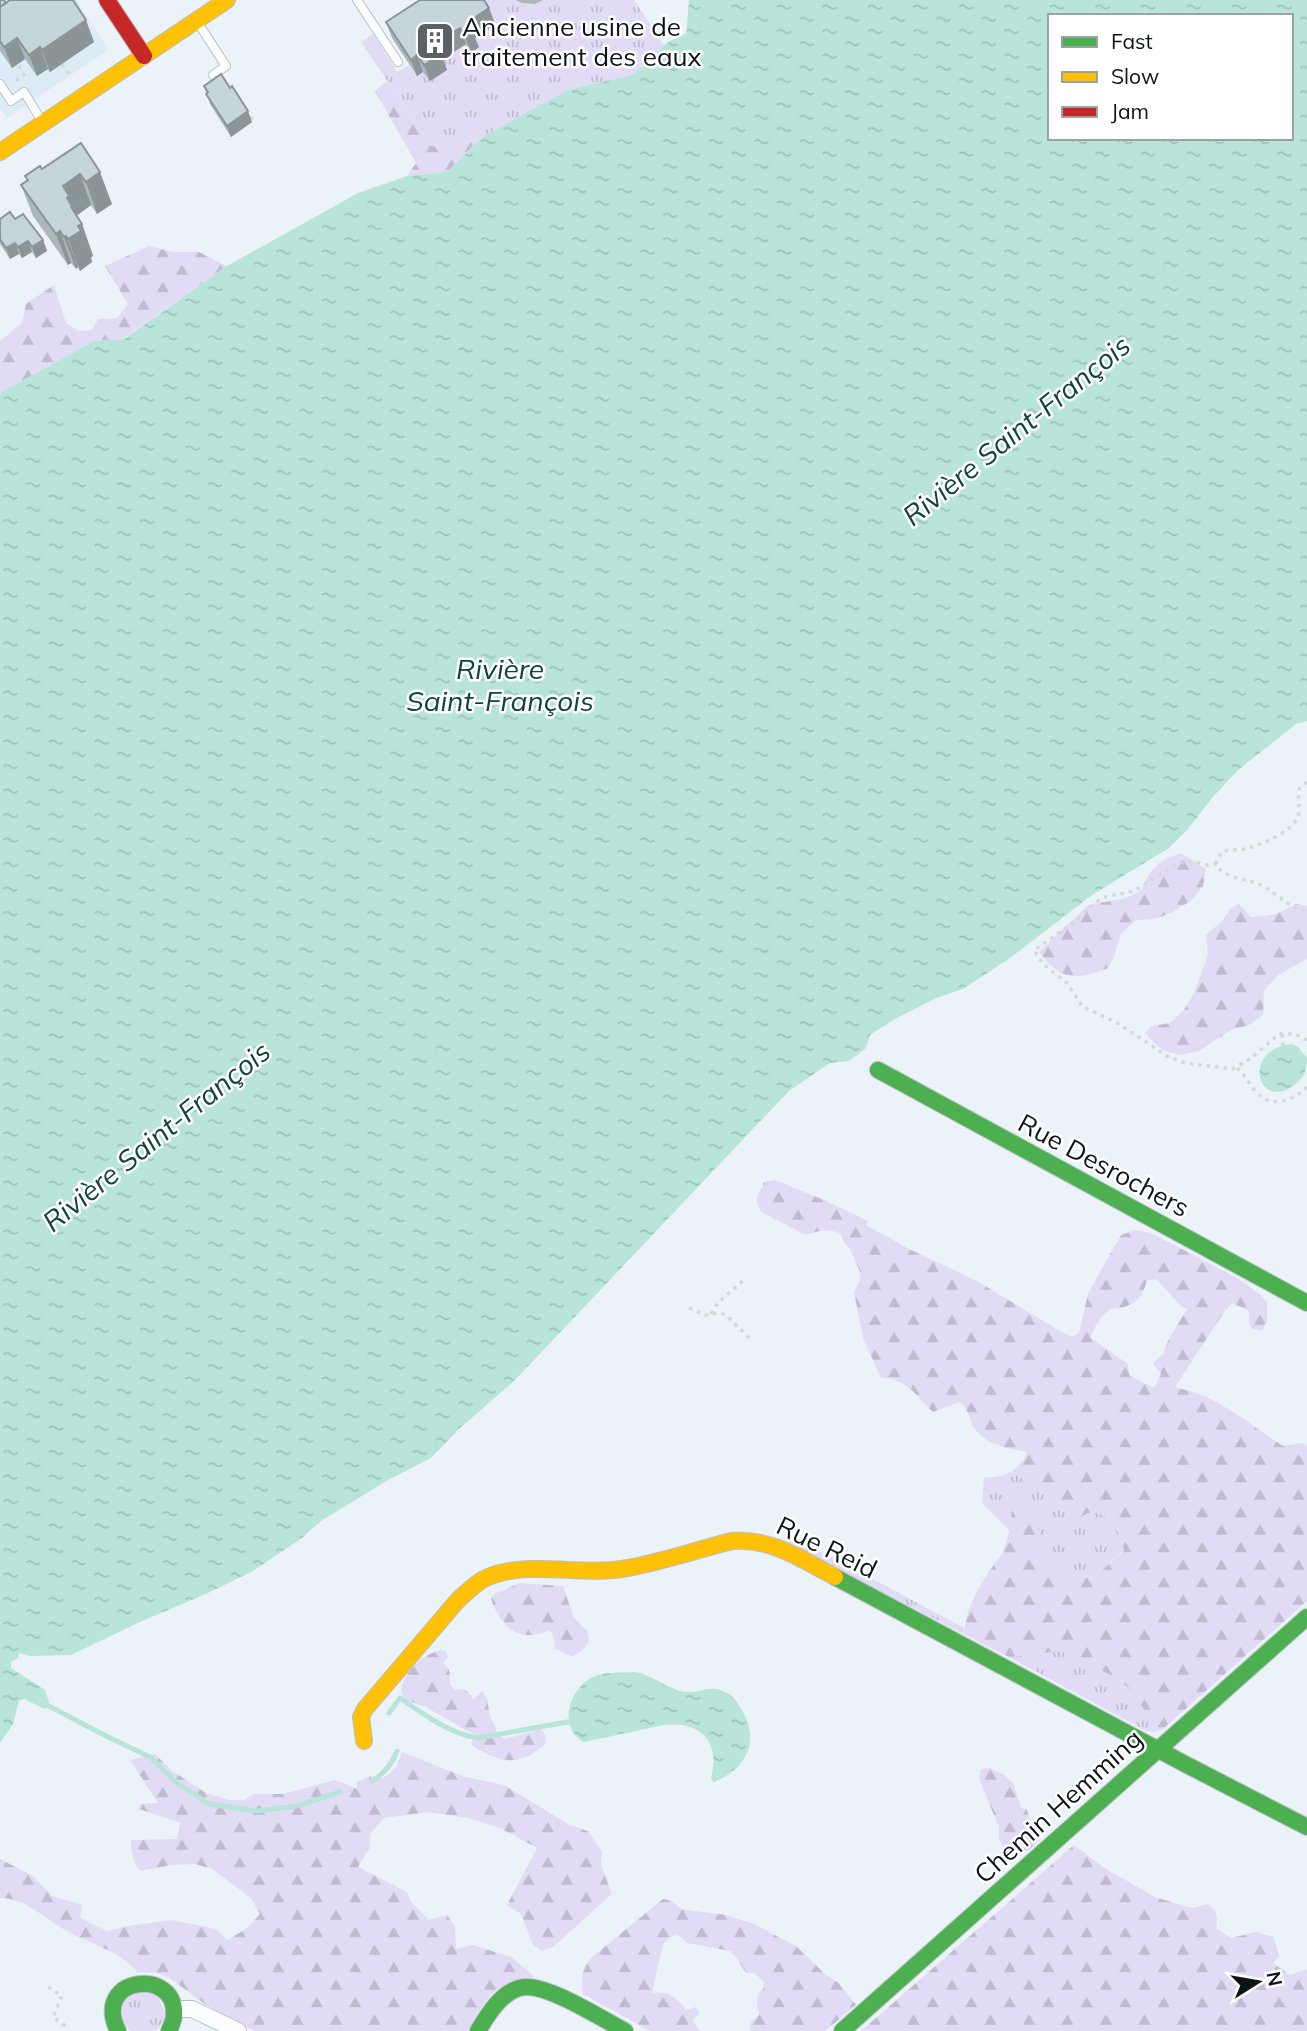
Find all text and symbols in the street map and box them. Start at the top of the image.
place label: Ancienne usine de traitement des eaux [462,10,702,73]
legend [1048,14,1293,140]
building icon: Ancienne usine de traitement des eaux [414,20,456,62]
text: Fast [1111,28,1153,54]
text: Slow [1111,63,1159,89]
text: Jam [1111,98,1149,124]
water label: Rivière Saint-François [895,327,1137,533]
water label: Rivière Saint-François [406,651,594,718]
water label: Rivière Saint-François [35,1033,277,1239]
street label: Rue Desrochers [1013,1106,1195,1224]
street label: Rue Reid [771,1509,883,1585]
street label: Chemin Hemming [967,1722,1149,1890]
north arrow [1223,1947,1293,2017]
text: N [1262,1969,1288,1988]

